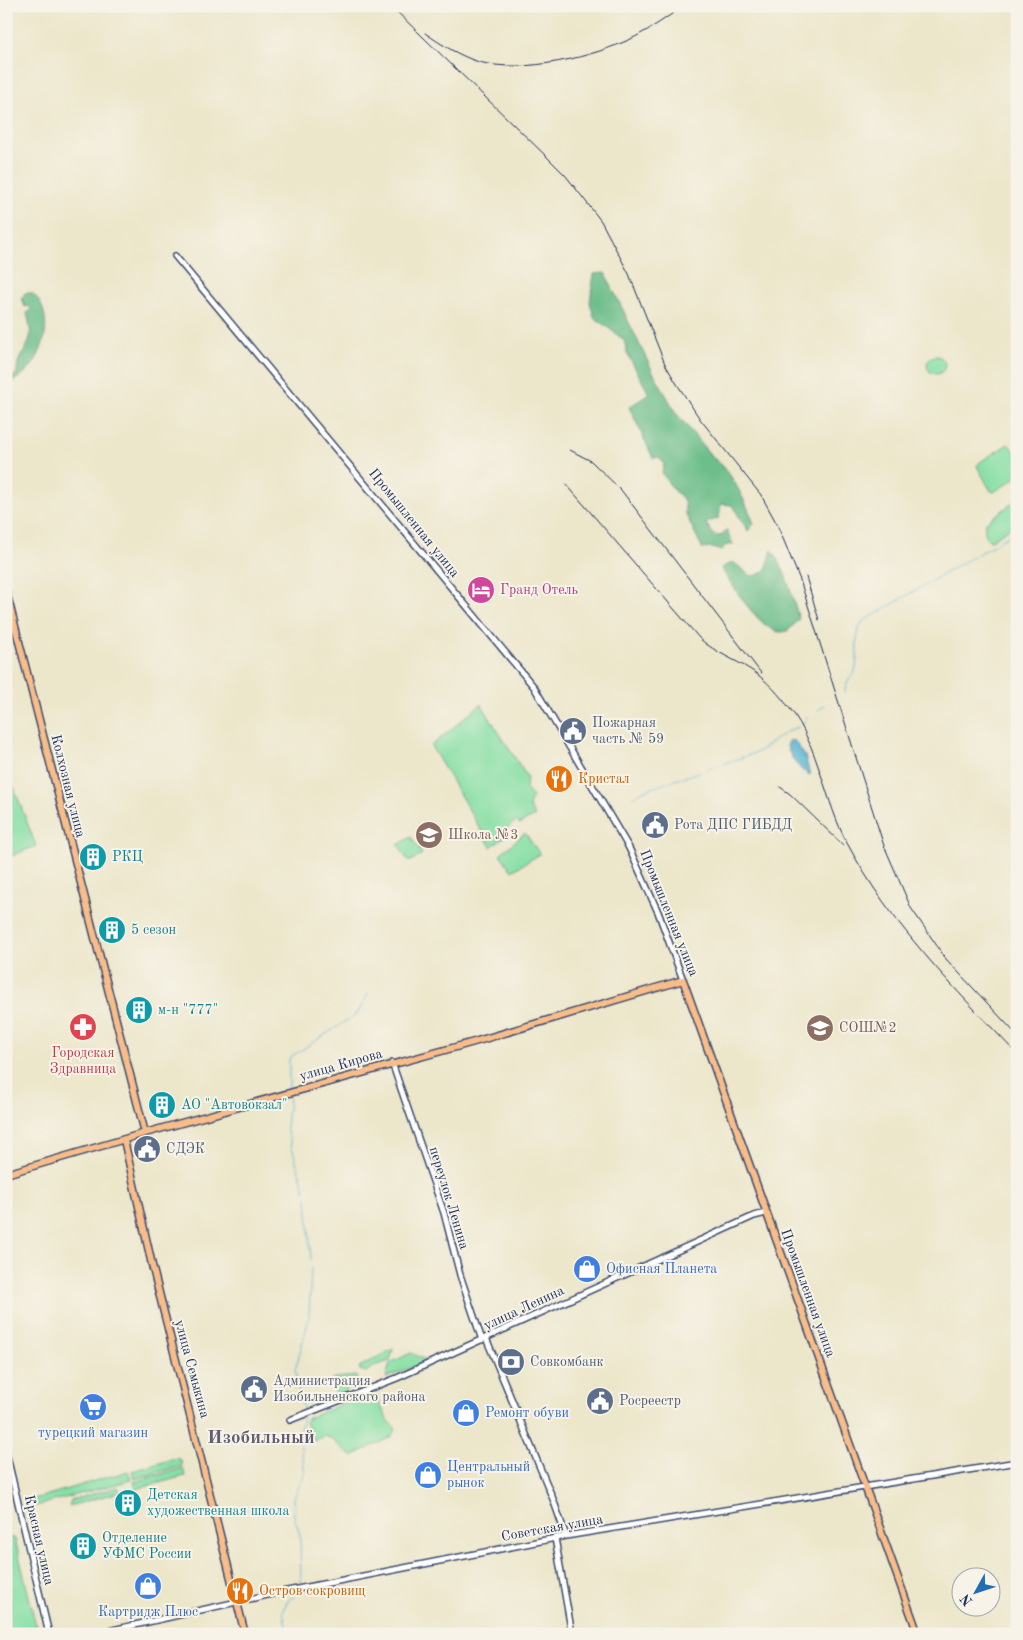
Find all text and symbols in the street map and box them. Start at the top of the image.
street label: Промышленная улица [366,466,462,580]
hotel icon: Гранд Отель [466,575,496,605]
place label: Гранд Отель [500,583,579,597]
public building icon: Пожарная часть № 59 [558,716,588,746]
place label: Пожарная часть № 59 [592,716,664,746]
street label: Колхозная улица [48,733,88,839]
restaurant icon: Кристал [544,764,574,794]
place label: Кристал [578,772,630,786]
public building icon: Рота ДПС ГИБДД [640,810,670,840]
place label: Рота ДПС ГИБДД [674,818,792,832]
school or university icon: Школа №3 [414,820,444,850]
place label: Школа №3 [448,828,518,842]
building icon: РКЦ [78,842,108,872]
street label: Промышленная улица [637,848,701,978]
place label: РКЦ [112,850,143,864]
building icon: 5 сезон [97,915,127,945]
place label: 5 сезон [131,923,177,937]
building icon: м-н "777" [124,995,154,1025]
place label: м-н "777" [158,1003,218,1017]
pharmacy icon: Городская Здравница [68,1012,98,1042]
school or university icon: СОШ№2 [805,1013,835,1043]
place label: СОШ№2 [839,1021,897,1035]
place label: Городская Здравница [50,1046,116,1076]
street label: улица Кирова [298,1046,384,1083]
building icon: АО "Автовокзал" [147,1090,177,1120]
place label: АО "Автовокзал" [181,1098,287,1112]
public building icon: СДЭК [132,1134,162,1164]
place label: СДЭК [166,1142,205,1156]
street label: переулок Ленина [427,1145,471,1251]
street label: Промышленная улица [778,1227,838,1359]
shop icon: Офисная Планета [572,1254,602,1284]
place label: Офисная Планета [606,1262,717,1277]
street label: улица Ленина [482,1283,566,1333]
street label: улица Семыкина [172,1318,212,1420]
bank icon: Совкомбанк [496,1347,526,1377]
place label: Совкомбанк [530,1355,604,1369]
public building icon: Администрация Изобильненского района [239,1374,269,1404]
place label: Администрация Изобильненского района [273,1374,426,1404]
public building icon: Росреестр [585,1386,615,1416]
supermarket icon: турецкий магазин [78,1392,108,1422]
place label: Росреестр [619,1394,681,1408]
shop icon: Ремонт обуви [451,1398,481,1428]
place label: Ремонт обуви [485,1406,569,1420]
place label: турецкий магазин [38,1426,148,1440]
district label: Изобильный [207,1429,315,1448]
shop icon: Центральный рынок [413,1460,443,1490]
place label: Центральный рынок [447,1460,530,1490]
building icon: Детская художественная школа [113,1488,143,1518]
place label: Детская художественная школа [147,1488,289,1518]
street label: Красная улица [22,1494,56,1587]
street label: Советская улица [500,1512,604,1544]
building icon: Отделение УФМС России [68,1531,98,1561]
place label: Отделение УФМС России [102,1531,192,1561]
north arrow [950,1568,1000,1618]
shop icon: Картридж Плюс [133,1571,163,1601]
restaurant icon: Остров сокровищ [225,1576,255,1606]
place label: Остров сокровищ [259,1584,366,1598]
text: N [958,1591,976,1608]
place label: Картридж Плюс [98,1605,198,1619]

